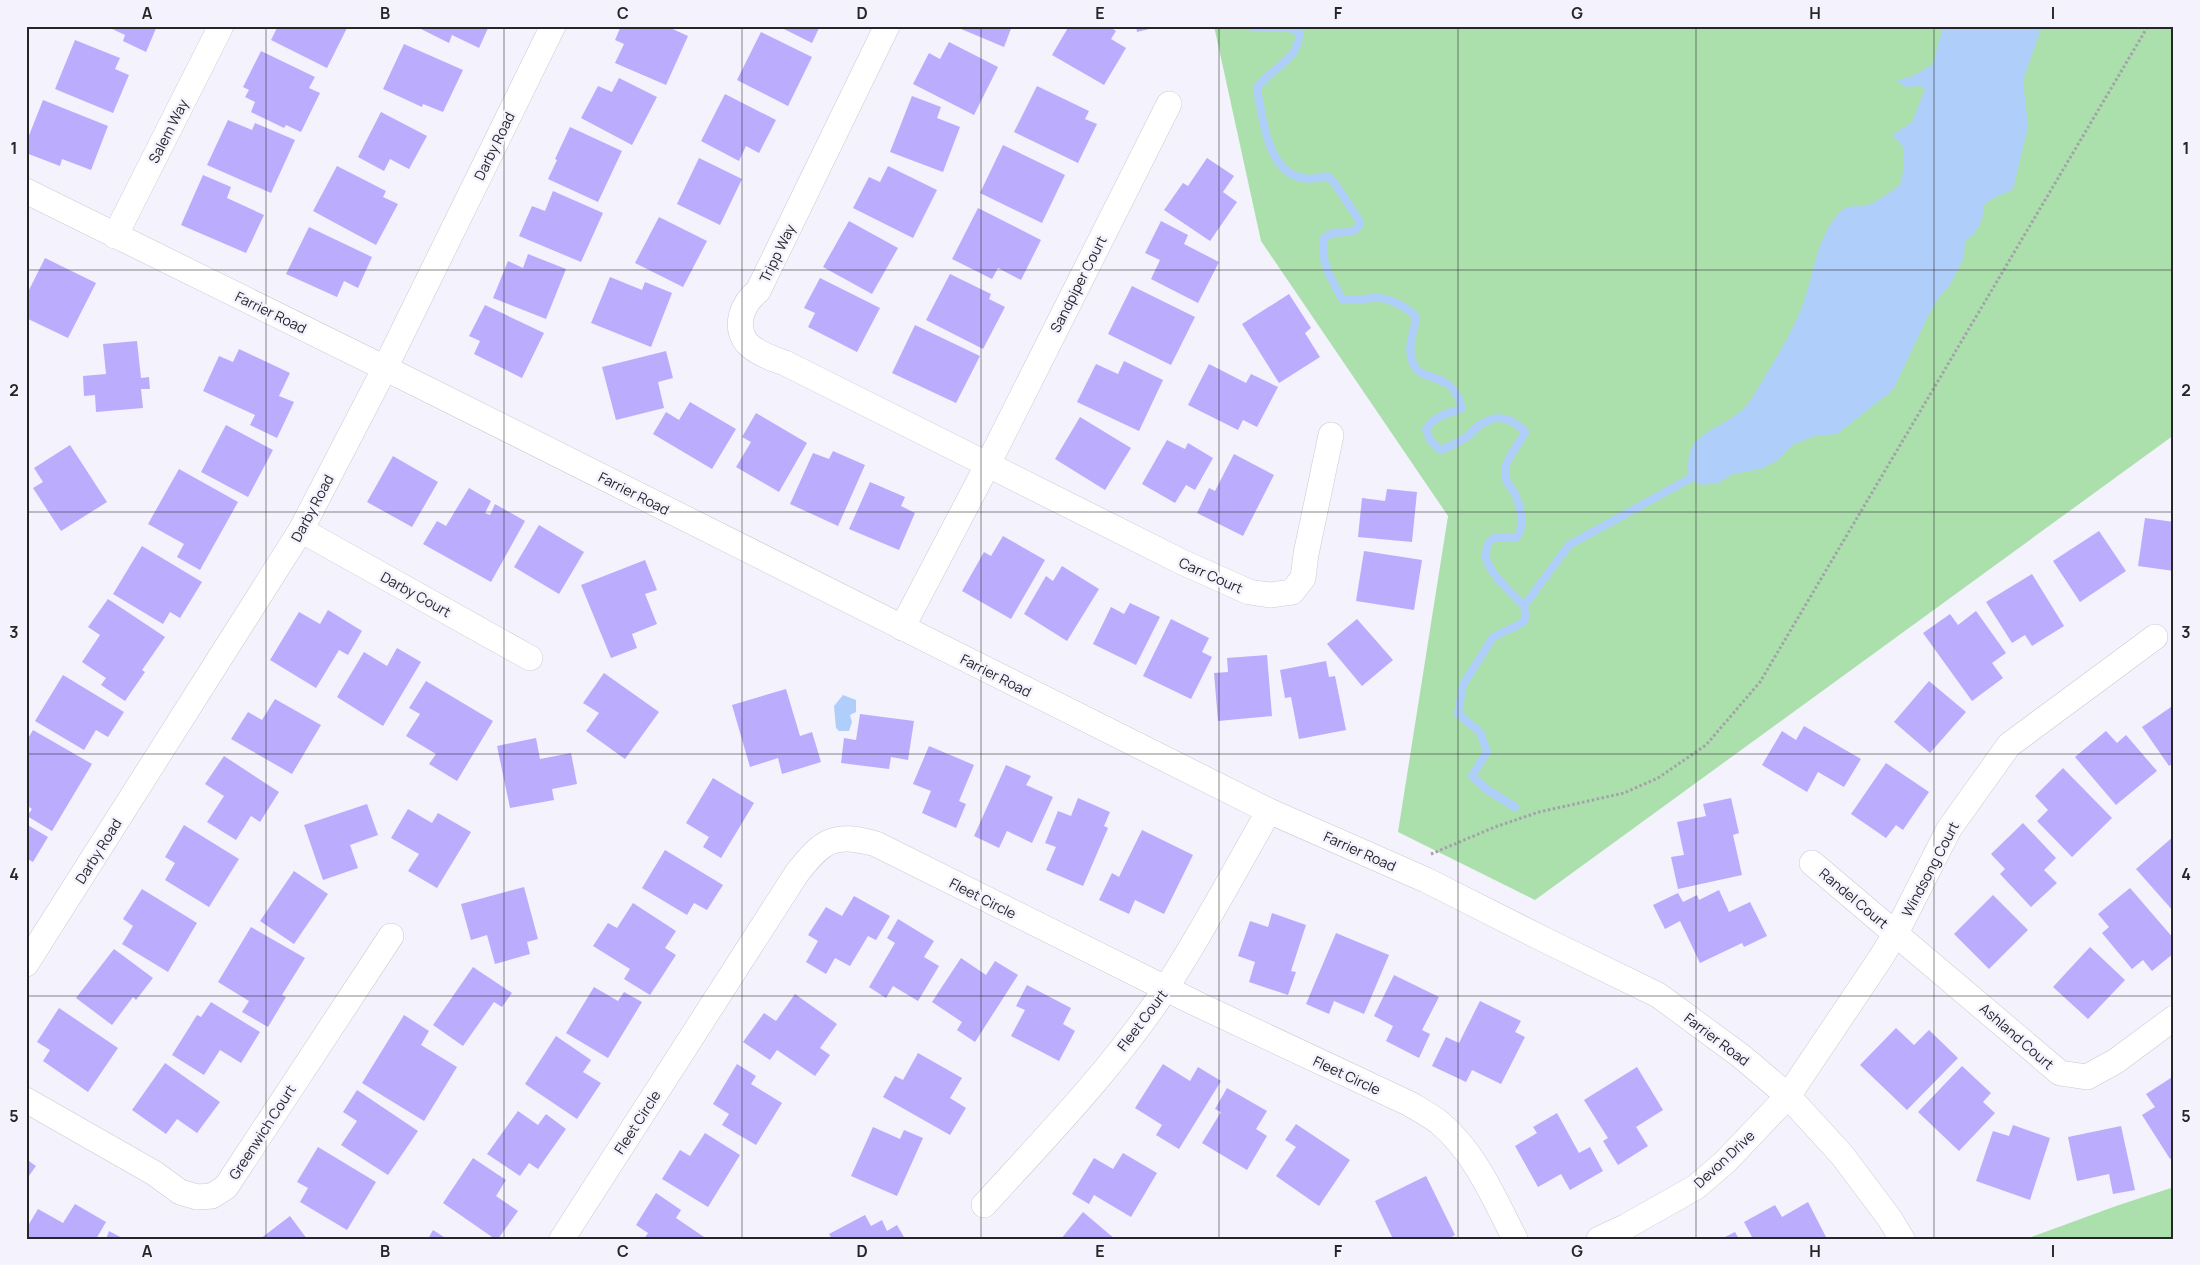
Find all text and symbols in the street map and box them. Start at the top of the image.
text: A [142,2,153,24]
text: B [380,2,390,24]
text: C [617,2,629,24]
text: D [856,2,868,24]
text: E [1095,2,1105,24]
text: F [1334,2,1343,24]
text: G [1571,2,1583,24]
text: H [1809,2,1821,24]
text: I [2051,2,2055,24]
street label: Salem Way [144,95,193,166]
street label: Darby Road [469,109,519,183]
text: 1 [10,137,18,159]
text: 1 [2182,137,2190,159]
street label: Tripp Way [755,220,800,285]
street label: Sandpiper Court [1045,232,1111,336]
street label: Farrier Road [232,287,310,337]
text: 2 [9,379,19,401]
text: 2 [2181,379,2191,401]
street label: Farrier Road [595,467,673,519]
street label: Darby Road [286,471,338,545]
street label: Carr Court [1176,552,1246,598]
street label: Darby Court [377,567,455,621]
text: 3 [9,621,19,643]
text: 3 [2181,621,2191,643]
street label: Farrier Road [957,649,1035,701]
street label: Darby Road [70,815,126,887]
street label: Windsong Court [1897,818,1963,920]
street label: Farrier Road [1321,827,1399,875]
text: 4 [9,863,19,885]
street label: Randel Court [1815,863,1893,933]
text: 4 [2181,863,2191,885]
street label: Fleet Circle [946,873,1020,923]
street label: Fleet Court [1113,985,1172,1055]
street label: Ashland Court [1976,999,2058,1074]
street label: Farrier Road [1680,1008,1754,1070]
street label: Fleet Circle [1310,1051,1384,1099]
street label: Greenwich Court [224,1081,300,1183]
street label: Fleet Circle [609,1087,665,1157]
text: 5 [9,1105,19,1127]
text: 5 [2181,1105,2191,1127]
street label: Devon Drive [1690,1126,1758,1192]
text: A [142,1240,153,1262]
text: B [380,1240,390,1262]
text: C [617,1240,629,1262]
text: D [856,1240,868,1262]
text: E [1095,1240,1105,1262]
text: F [1334,1240,1343,1262]
text: G [1571,1240,1583,1262]
text: H [1809,1240,1821,1262]
text: I [2051,1240,2055,1262]

